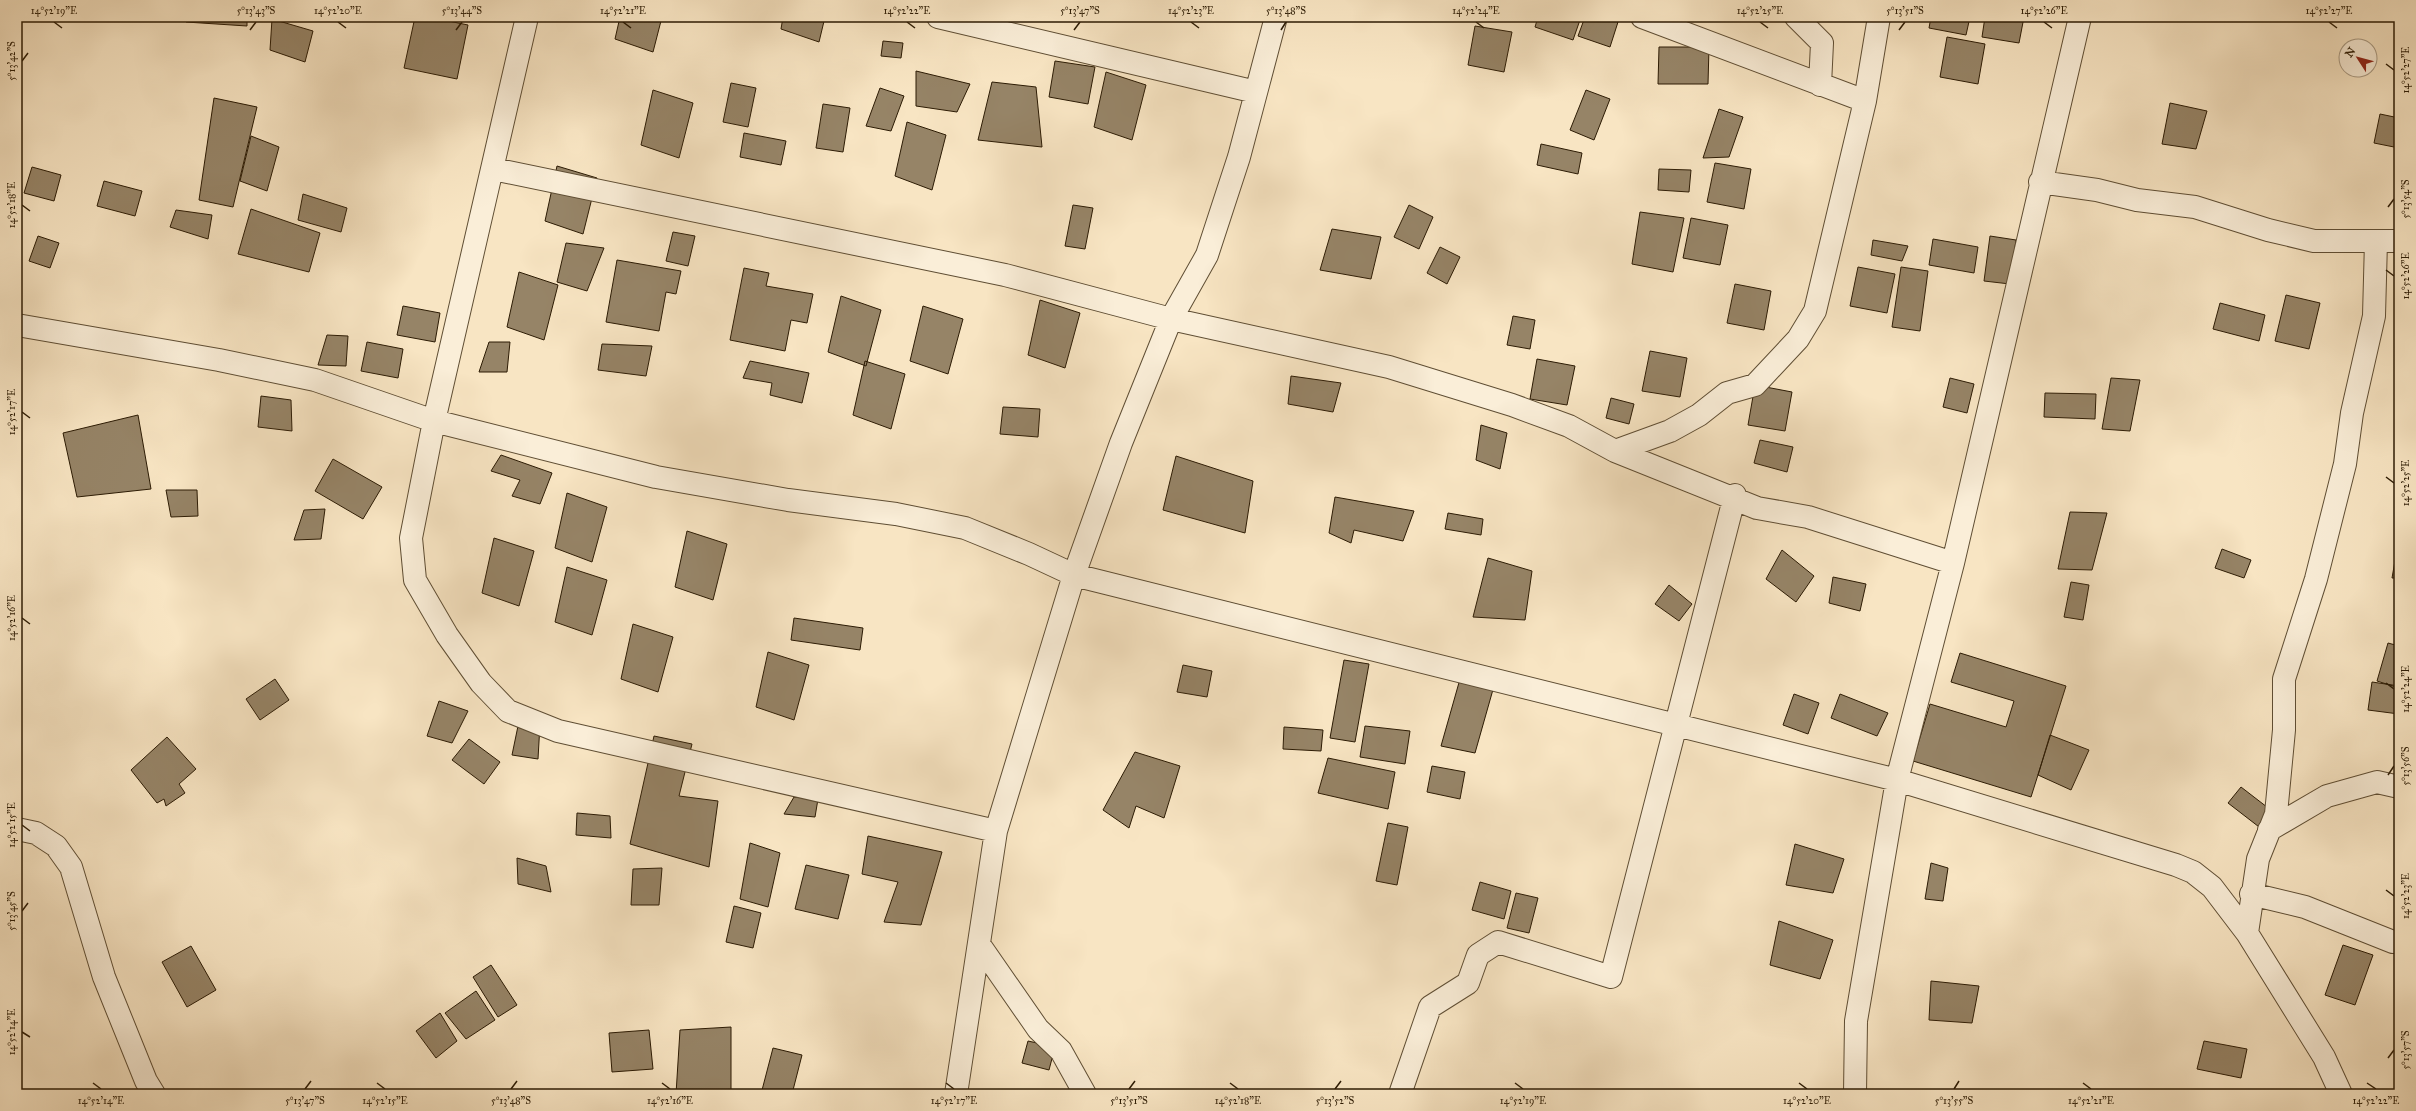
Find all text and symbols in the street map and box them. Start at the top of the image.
text: 14°52'19"E [31,5,77,17]
text: 5°13'43"S [237,5,276,17]
text: 14°52'20"E [314,5,362,17]
text: 5°13'44"S [442,5,482,17]
text: 14°52'21"E [600,5,646,17]
text: 14°52'22"E [884,5,930,17]
text: 5°13'47"S [1060,5,1100,17]
text: 14°52'23"E [1168,5,1214,17]
text: 5°13'48"S [1266,5,1306,17]
text: 14°52'24"E [1452,5,1500,17]
text: 14°52'25"E [1737,5,1783,17]
text: 5°13'51"S [1886,5,1924,17]
text: 14°52'26"E [2020,5,2068,17]
text: 14°52'27"E [2305,5,2353,17]
north arrow [2338,38,2378,78]
text: 5°13'42"S [6,41,18,81]
text: N [2342,44,2359,60]
text: 14°52'27"E [2400,46,2412,94]
text: 5°13'54"S [2400,179,2412,219]
text: 14°52'18"E [6,182,18,228]
text: 14°52'26"E [2400,252,2412,300]
text: 14°52'17"E [6,389,18,435]
text: 14°52'25"E [2400,460,2412,506]
text: 14°52'16"E [6,595,18,641]
text: 14°52'24"E [2400,665,2412,713]
text: 5°13'56"S [2400,746,2412,785]
text: 14°52'15"E [6,802,18,848]
text: 14°52'23"E [2400,873,2412,919]
text: 5°13'45"S [6,891,18,931]
text: 14°52'14"E [6,1009,18,1055]
text: 5°13'57"S [2400,1030,2412,1070]
text: 14°52'14"E [78,1095,124,1107]
text: 5°13'47"S [285,1095,325,1107]
text: 14°52'15"E [362,1095,408,1107]
text: 5°13'48"S [491,1095,531,1107]
text: 14°52'16"E [647,1095,693,1107]
text: 14°52'17"E [931,1095,977,1107]
text: 5°13'51"S [1110,1095,1148,1107]
text: 14°52'18"E [1215,1095,1261,1107]
text: 5°13'52"S [1316,1095,1355,1107]
text: 14°52'19"E [1500,1095,1546,1107]
text: 14°52'20"E [1783,1095,1831,1107]
text: 5°13'55"S [1935,1095,1973,1107]
text: 14°52'21"E [2068,1095,2114,1107]
text: 14°52'22"E [2353,1095,2399,1107]

